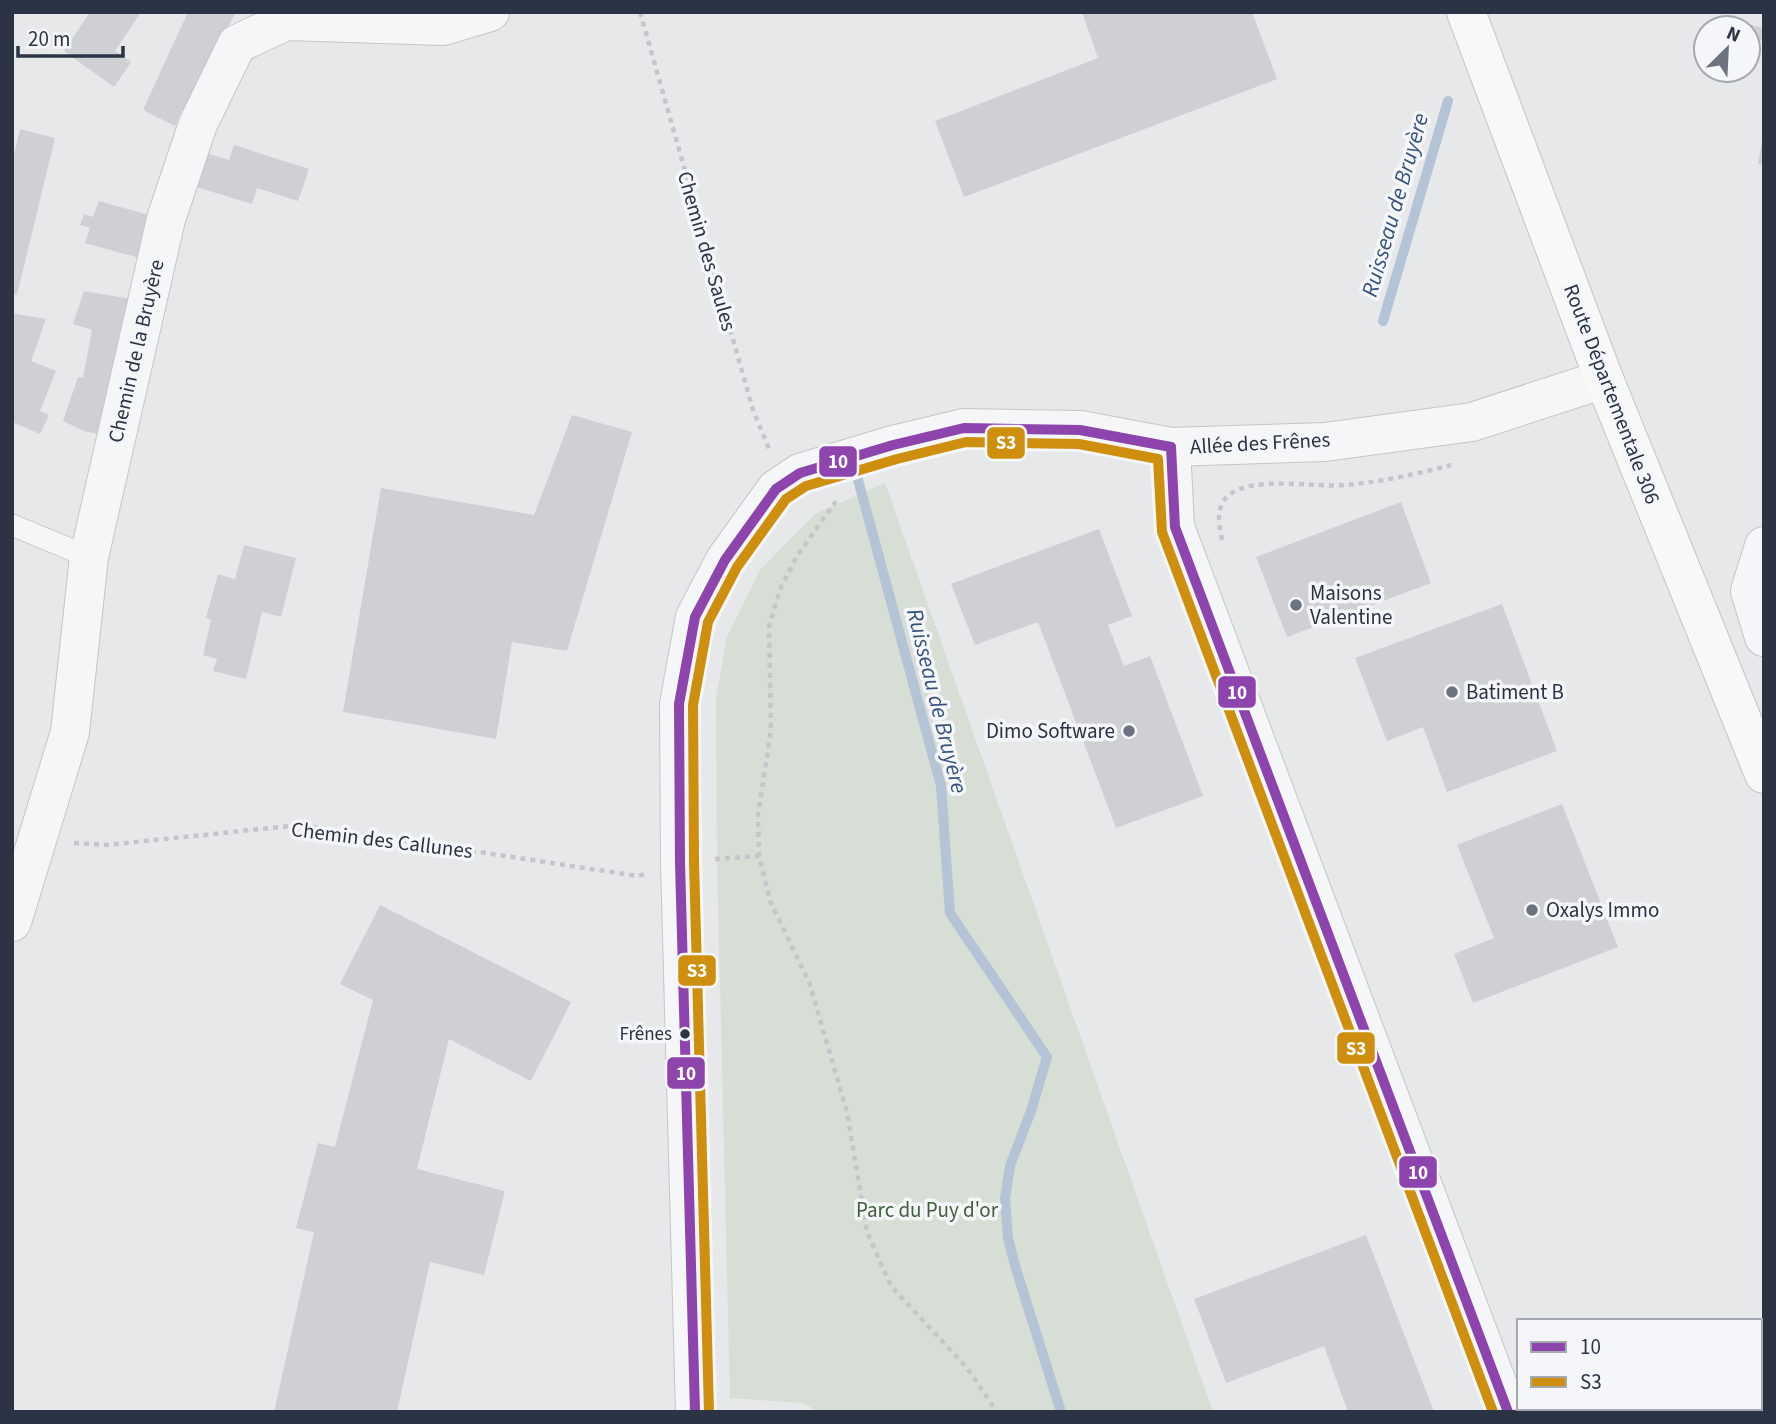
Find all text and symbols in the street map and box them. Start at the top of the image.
scale bar [18,14,122,58]
north arrow [1692,14,1762,84]
text: N [1722,20,1745,50]
text: 20 m [28,24,70,54]
water label: Ruisseau de Bruyère [1353,109,1437,301]
street label: Chemin des Saules [670,168,744,335]
street label: Chemin de la Bruyère [100,256,172,446]
street label: Route Départementale 306 [1556,280,1668,508]
street label: Allée des Frênes [1189,424,1331,462]
line badge: S3 [986,426,1026,460]
text: S3 [996,430,1016,457]
line badge: 10 [818,445,858,478]
text: 10 [828,449,848,476]
place label: Maisons Valentine [1310,578,1392,632]
marker: Maisons Valentine [1288,597,1304,613]
water label: Ruisseau de Bruyère [898,605,976,797]
line badge: 10 [1217,675,1257,709]
place label: Batiment B [1466,677,1564,707]
text: 10 [1227,680,1247,707]
marker: Batiment B [1444,684,1460,700]
place label: Dimo Software [986,716,1115,746]
marker: Dimo Software [1121,723,1137,739]
street label: Chemin des Callunes [290,814,475,866]
place label: Oxalys Immo [1546,895,1659,925]
marker: Oxalys Immo [1524,902,1540,918]
line badge: S3 [677,954,717,987]
text: S3 [687,958,707,985]
place label: Frênes [619,1021,672,1048]
marker: Frênes [678,1027,692,1041]
line badge: S3 [1336,1031,1376,1065]
text: S3 [1346,1036,1366,1063]
line badge: 10 [666,1056,706,1090]
text: 10 [676,1061,696,1088]
line badge: 10 [1398,1155,1438,1189]
text: 10 [1408,1160,1428,1187]
park label: Parc du Puy d'or [856,1195,999,1225]
legend [1517,1319,1762,1410]
text: 10 [1580,1332,1601,1362]
text: S3 [1580,1367,1602,1397]

